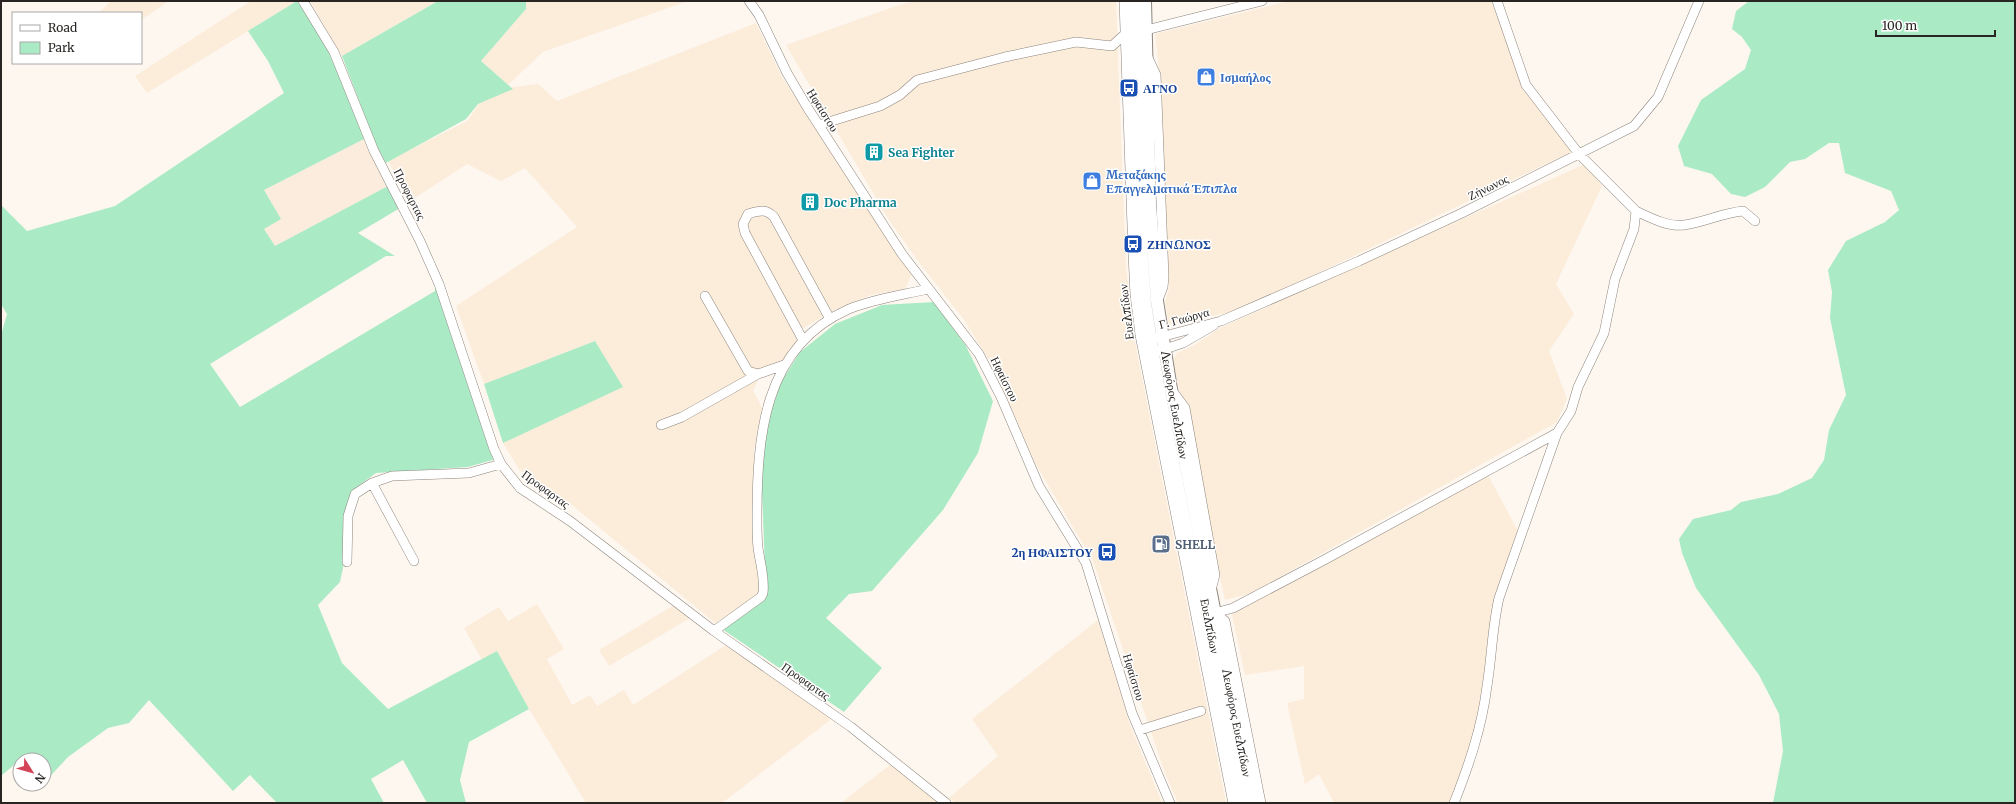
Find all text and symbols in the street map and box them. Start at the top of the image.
legend [12,12,142,64]
scale bar [1876,12,1995,38]
text: 100 m [1882,18,1917,33]
text: Road [48,20,77,35]
text: Park [48,40,75,55]
shop icon: Ισμαήλος [1195,66,1217,88]
place label: Ισμαήλος [1220,70,1271,85]
bus stop icon: ΑΓΝΟ [1118,77,1140,99]
place label: ΑΓΝΟ [1143,81,1177,96]
street label: Ηφαίστου [804,86,842,135]
building icon: Sea Fighter [863,141,885,163]
place label: Sea Fighter [888,145,955,160]
street label: Προφαρτας [391,166,429,222]
place label: Μεταξάκης Επαγγελματικά Έπιπλα [1106,167,1237,196]
shop icon: Μεταξάκης Επαγγελματικά Έπιπλα [1081,170,1103,192]
street label: Ζήνωνος [1465,171,1511,203]
building icon: Doc Pharma [799,191,821,213]
place label: Doc Pharma [824,195,897,210]
bus stop icon: ΖΗΝΩΝΟΣ [1122,233,1144,255]
place label: ΖΗΝΩΝΟΣ [1147,237,1211,252]
street label: Ευελπίδων [1115,283,1137,341]
street label: Γ. Γαώργα [1157,304,1212,332]
street label: Λεωφόρος Ευελπίδων [1158,349,1192,461]
street label: Ηφαίστου [988,354,1022,404]
street label: Προφαρτας [519,467,573,512]
fuel station icon: SHELL [1150,533,1172,555]
place label: SHELL [1175,537,1215,552]
bus stop icon: 2η ΗΦΑΙΣΤΟΥ [1096,541,1118,563]
place label: 2η ΗΦΑΙΣΤΟΥ [1011,545,1093,560]
street label: Ευελπίδων [1197,597,1223,655]
street label: Ηφαίστου [1120,652,1148,702]
street label: Προφαρτας [779,659,833,703]
street label: Λεωφόρος Ευελπίδων [1219,667,1255,779]
north arrow [12,752,52,792]
text: N [32,770,48,786]

